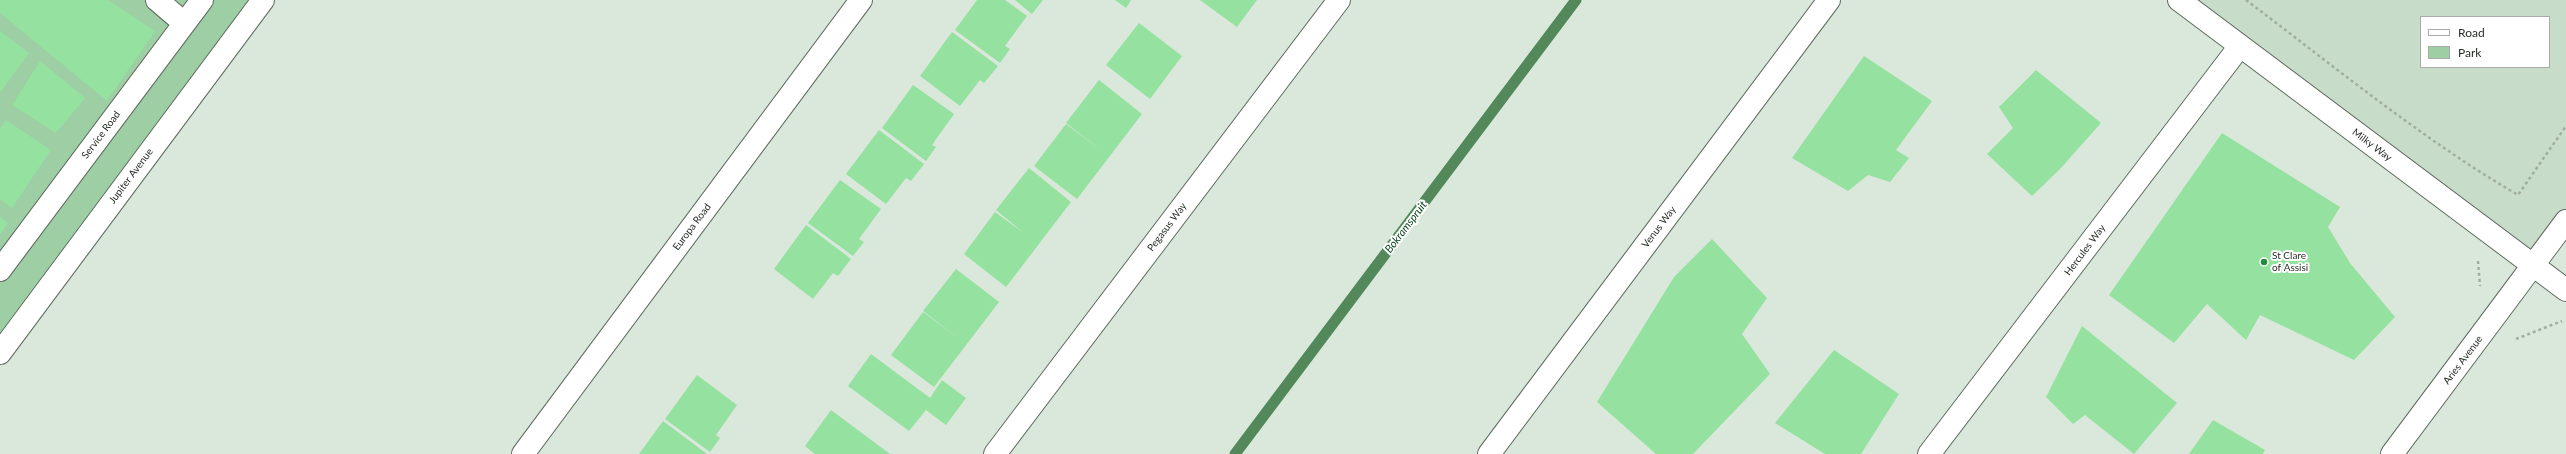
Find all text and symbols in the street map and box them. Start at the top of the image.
legend [2420,16,2550,68]
text: Road [2458,25,2485,40]
text: Park [2458,45,2481,60]
street label: Service Road [79,109,123,161]
street label: Milky Way [2350,126,2394,164]
street label: Jupiter Avenue [106,146,156,206]
water label: Bokramspruit [1382,198,1430,256]
street label: Pegasus Way [1145,200,1189,254]
street label: Europa Road [670,201,714,253]
street label: Venus Way [1639,204,1679,250]
street label: Hercules Way [2062,222,2108,278]
place label: St Clare of Assisi [2272,250,2308,274]
marker: St Clare of Assisi [2259,257,2269,267]
street label: Aries Avenue [2441,333,2485,387]

